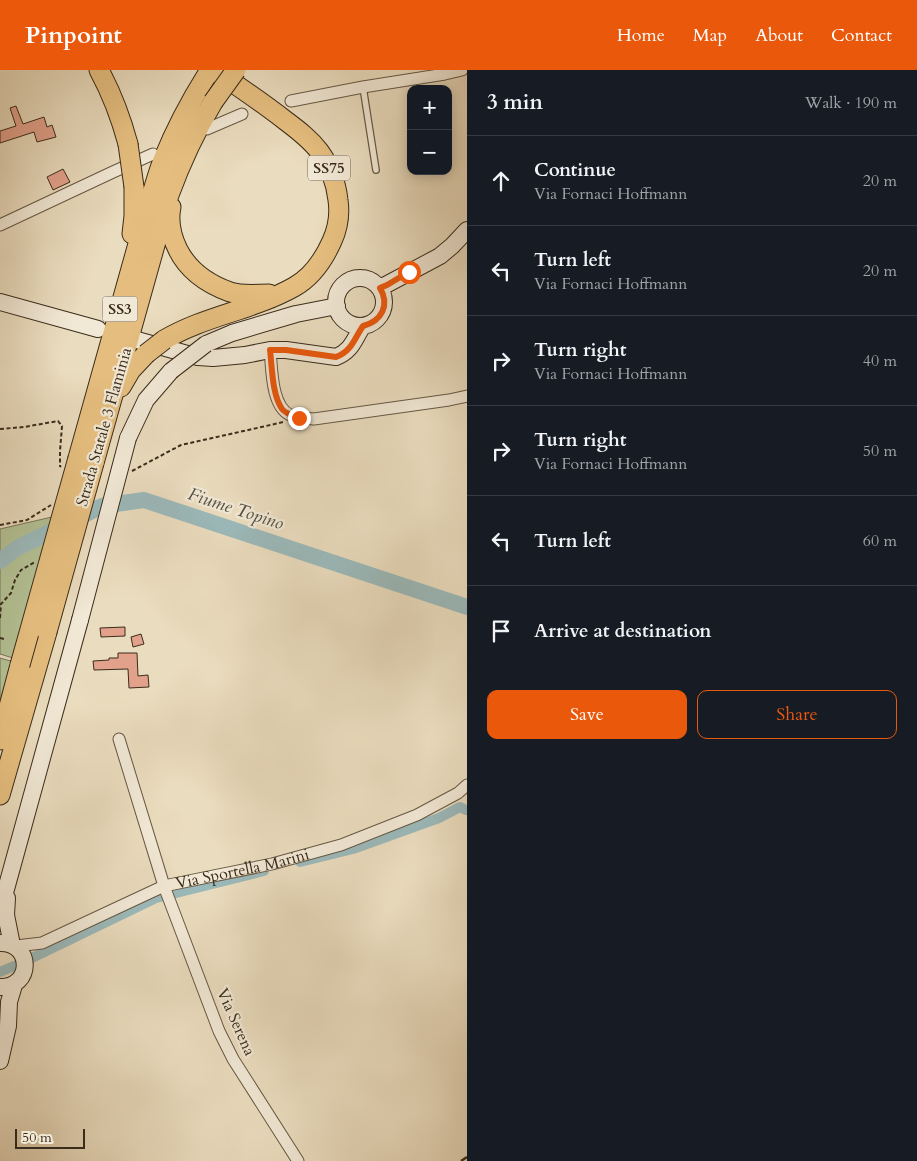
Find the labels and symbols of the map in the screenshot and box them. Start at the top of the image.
road number: SS75 [308,156,350,180]
route start [398,261,421,284]
road number: SS3 [102,296,138,322]
street label: Strada Statale 3 Flaminia [71,345,137,509]
route end [288,407,311,430]
water label: Fiume Topino [185,482,287,536]
street label: Via Sportella Marini [174,843,312,894]
street label: Via Serena [211,985,261,1059]
scale bar [15,1126,85,1149]

